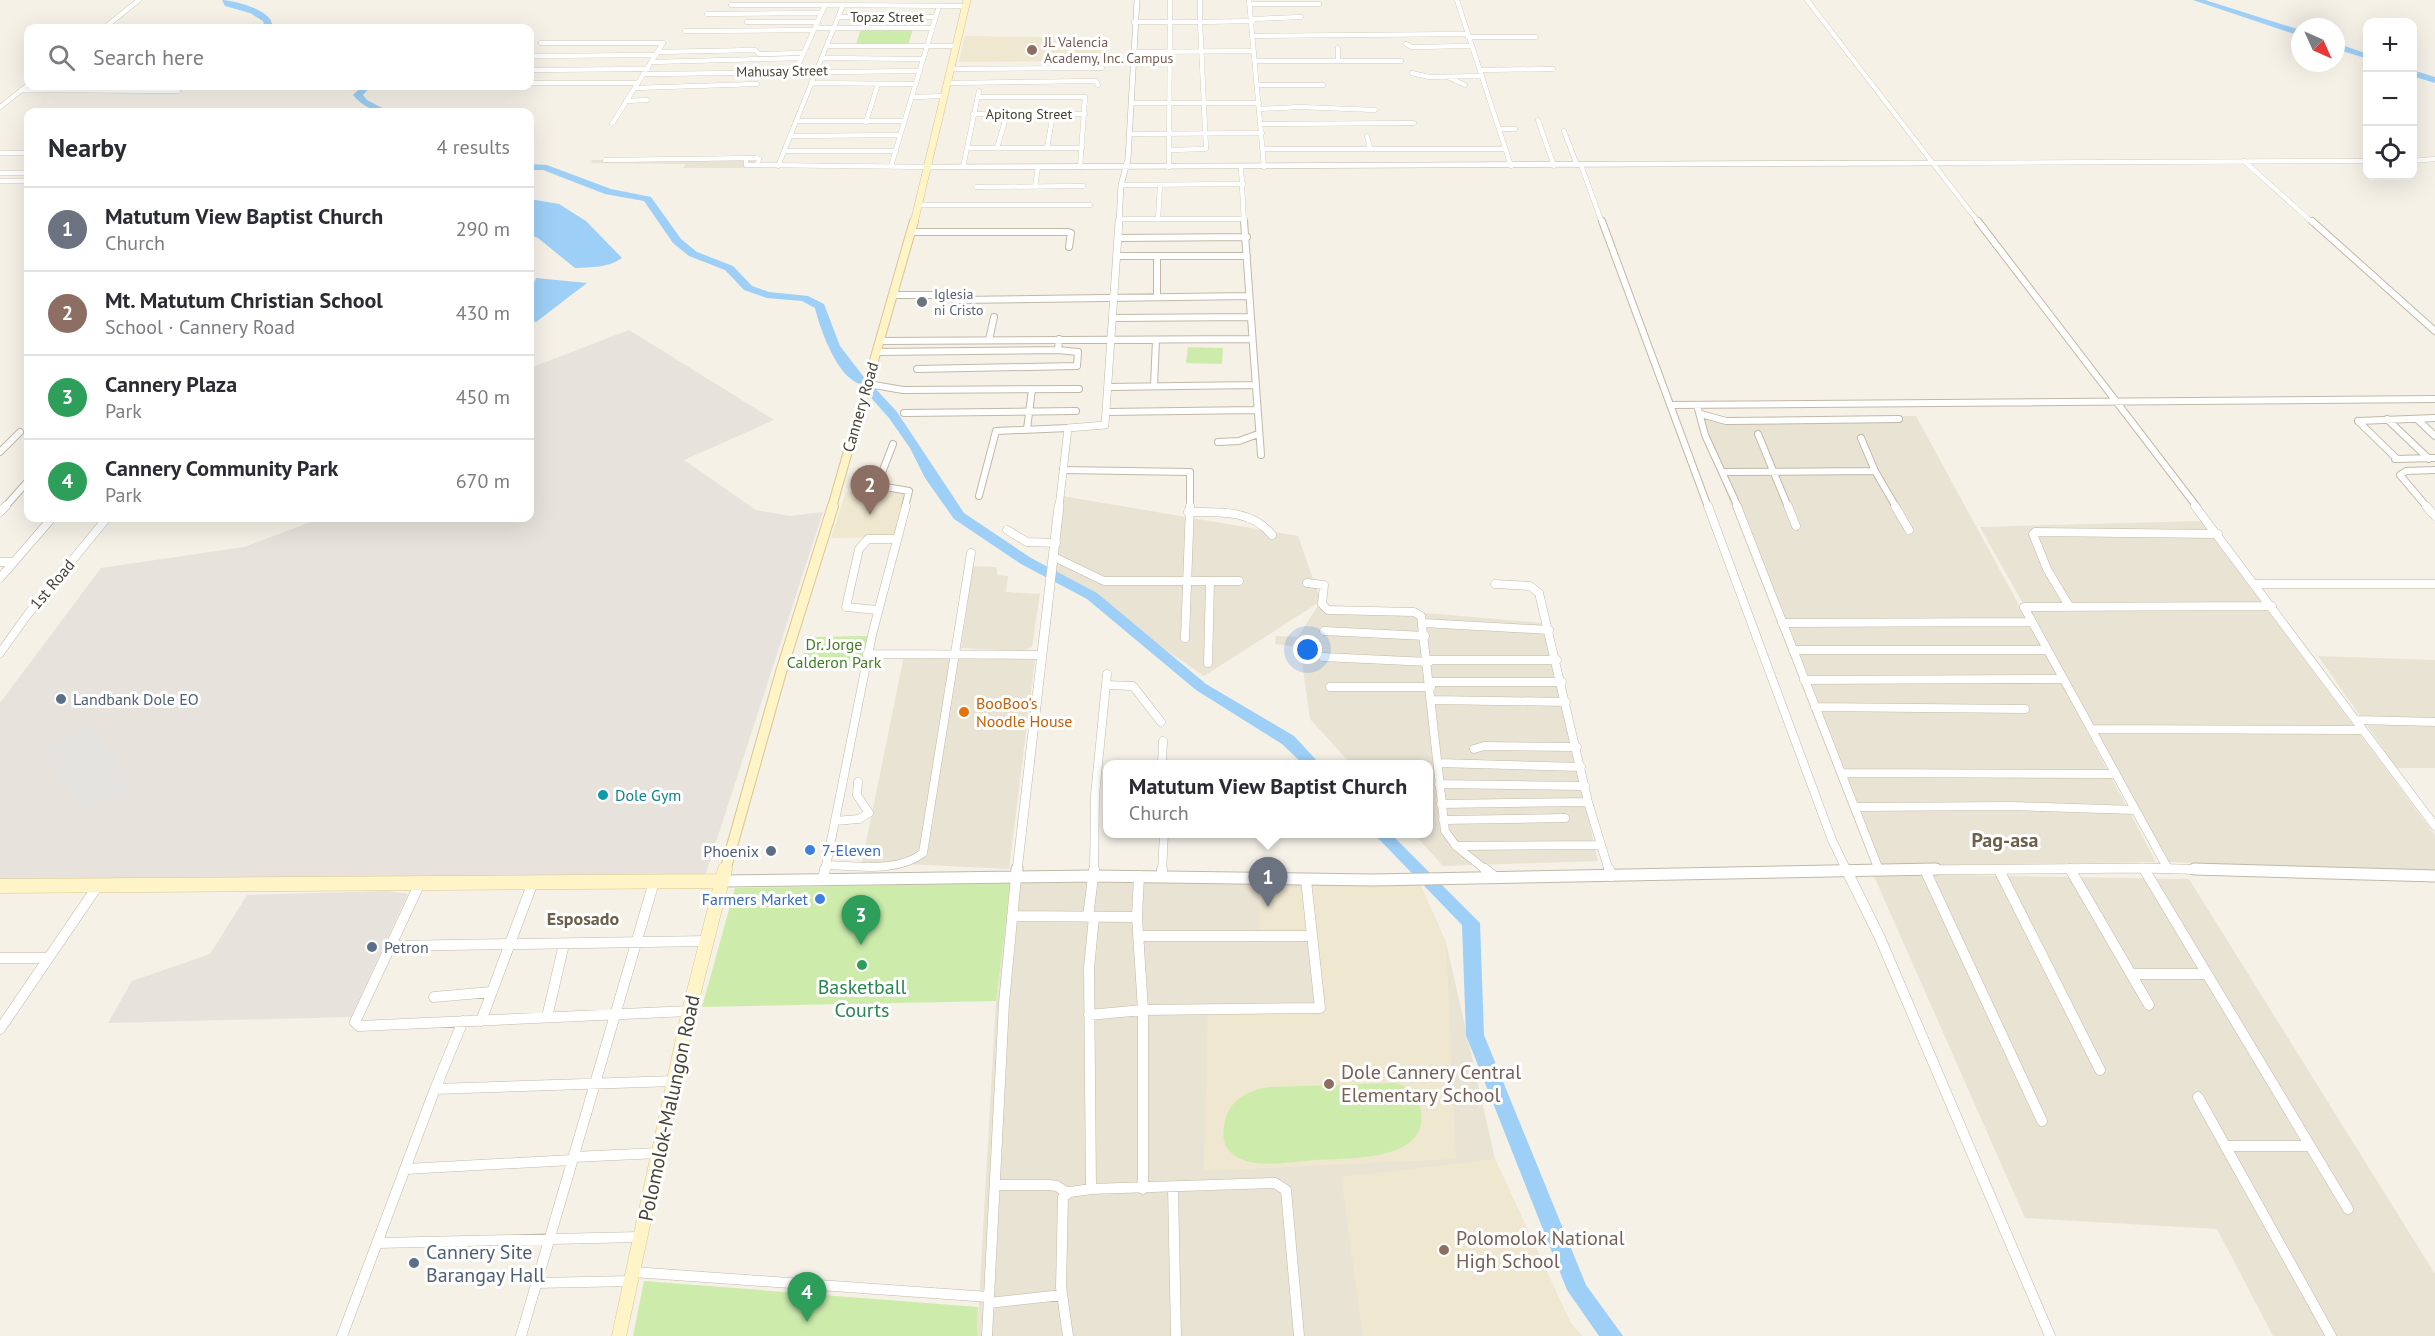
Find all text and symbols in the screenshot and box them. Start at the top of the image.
street label: Topaz Street [850,8,924,26]
north arrow [2291,18,2345,72]
map controls [2363,18,2417,180]
button: + [2363,18,2417,72]
search box [24,24,534,90]
place label: JL Valencia Academy, Inc. Campus [1043,33,1173,67]
icon: search [45,41,78,74]
text: Search here [93,43,204,71]
marker: JL Valencia Academy, Inc. Campus [1025,43,1039,57]
street label: Mahusay Street [736,61,828,81]
button: − [2363,72,2417,126]
street label: Apitong Street [986,105,1072,123]
button: locate [2363,126,2417,180]
text: Nearby [48,131,126,164]
text: 4 results [437,134,510,160]
text: Matutum View Baptist Church [105,202,383,230]
text: 1 [62,216,73,242]
text: 290 m [456,216,510,242]
text: Church [105,230,165,256]
place label: Iglesia ni Cristo [934,285,983,319]
text: Mt. Matutum Christian School [105,286,383,314]
marker: Iglesia ni Cristo [915,295,929,309]
text: 2 [62,300,73,326]
text: 430 m [456,300,510,326]
text: School · Cannery Road [105,314,295,340]
street label: Cannery Road [838,360,882,454]
text: Cannery Plaza [105,370,237,398]
text: 3 [62,384,73,410]
text: 450 m [456,384,510,410]
text: Park [105,398,142,424]
text: Cannery Community Park [105,454,338,482]
pin: 2 [850,466,890,515]
text: 4 [62,468,73,494]
text: 670 m [456,468,510,494]
text: Park [105,482,142,508]
street label: 1st Road [25,555,79,613]
park label: Dr. Jorge Calderon Park [787,634,882,672]
your location [1293,635,1322,664]
place label: Landbank Dole EO [73,689,199,709]
marker: Landbank Dole EO [54,692,68,706]
place label: BooBoo's Noodle House [976,693,1072,731]
marker: BooBoo's Noodle House [957,705,971,719]
popup [1103,760,1433,838]
text: Matutum View Baptist Church [1129,772,1407,800]
place label: Dole Gym [615,785,681,805]
marker: Dole Gym [596,788,610,802]
text: Church [1129,800,1189,826]
district label: Pag-asa [1972,827,2039,853]
place label: 7-Eleven [822,840,881,860]
place label: Phoenix [703,841,759,861]
marker: 7-Eleven [803,843,817,857]
marker: Phoenix [764,844,778,858]
pin: 1 [1248,858,1288,907]
place label: Farmers Market [702,889,809,909]
marker: Farmers Market [813,892,827,906]
pin: 3 [842,896,880,945]
district label: Esposado [547,907,619,930]
place label: Petron [384,937,429,957]
marker: Petron [365,940,379,954]
marker: Basketball Courts [855,958,869,972]
place label: Basketball Courts [818,974,907,1023]
street label: Polomolok-Malungon Road [632,993,706,1223]
place label: Dole Cannery Central Elementary School [1341,1059,1521,1108]
marker: Dole Cannery Central Elementary School [1322,1077,1336,1091]
place label: Polomolok National High School [1456,1225,1625,1274]
place label: Cannery Site Barangay Hall [426,1239,545,1288]
marker: Polomolok National High School [1437,1243,1451,1257]
marker: Cannery Site Barangay Hall [407,1256,421,1270]
pin: 4 [788,1272,826,1322]

